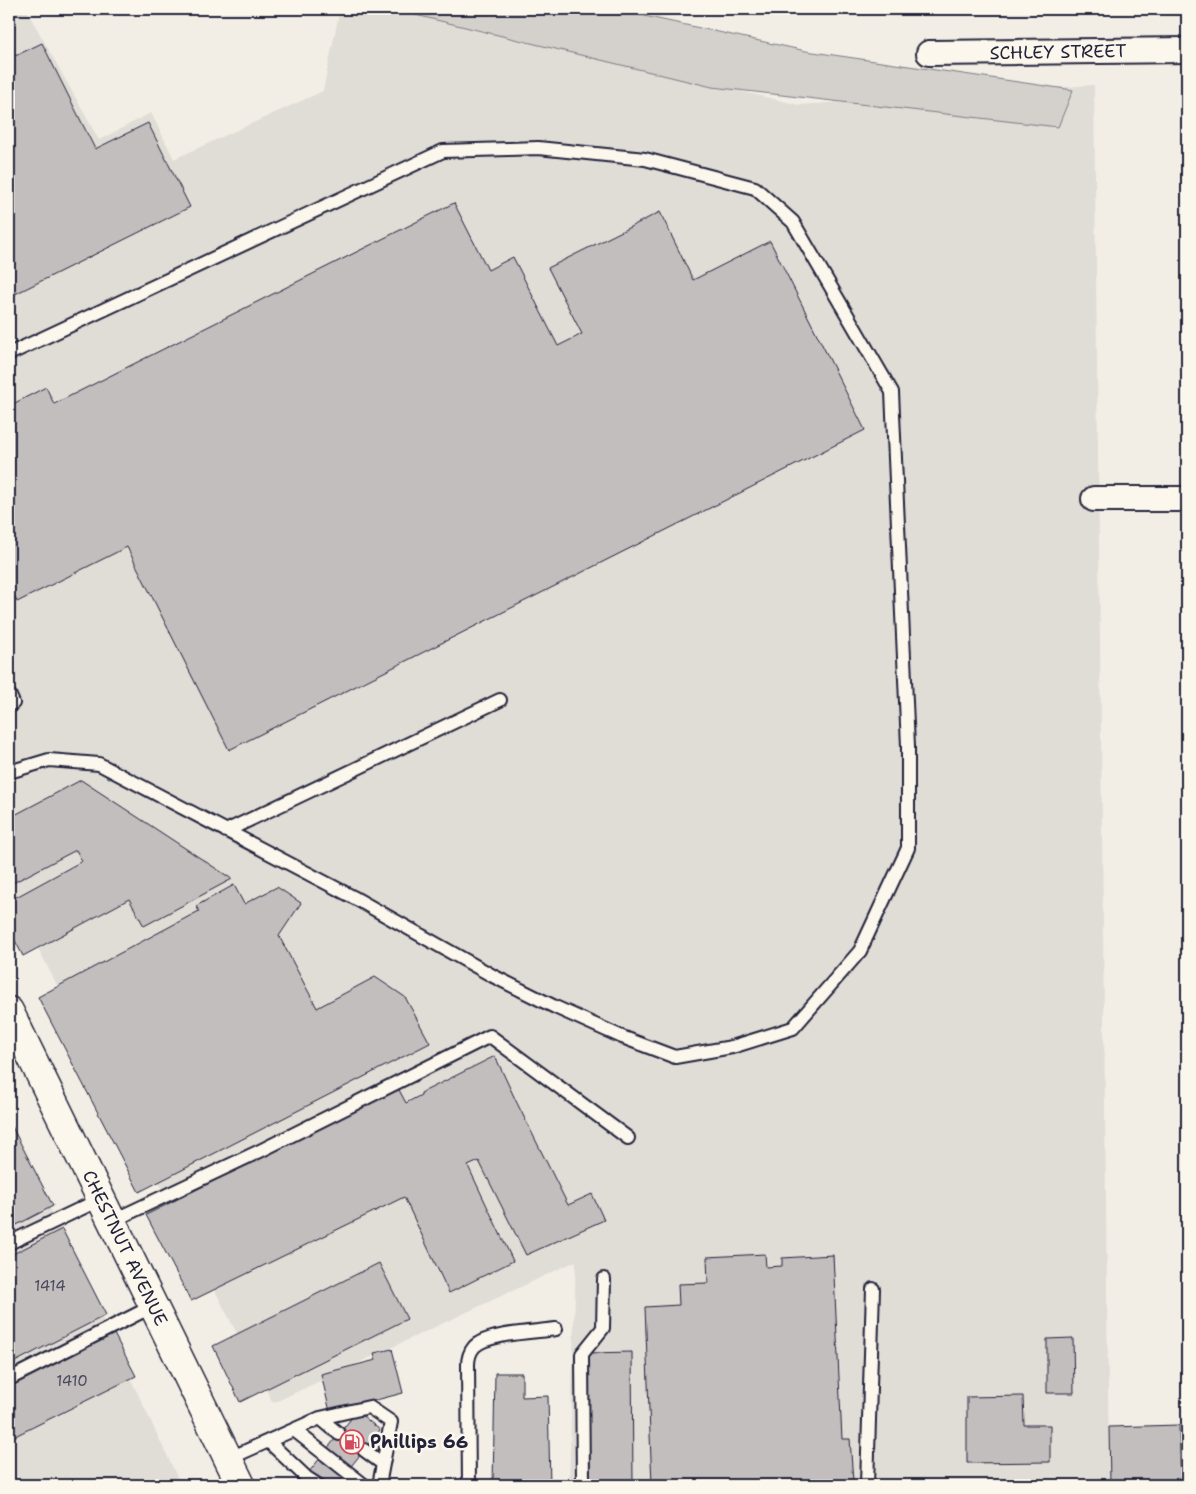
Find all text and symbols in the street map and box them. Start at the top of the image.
street label: SCHLEY STREET [989,39,1127,65]
street label: CHESTNUT AVENUE [77,1166,173,1330]
house number: 1414 [34,1276,66,1296]
house number: 1410 [56,1371,88,1391]
fuel station icon: Phillips 66 [339,1429,365,1455]
place label: Phillips 66 [370,1430,468,1454]

